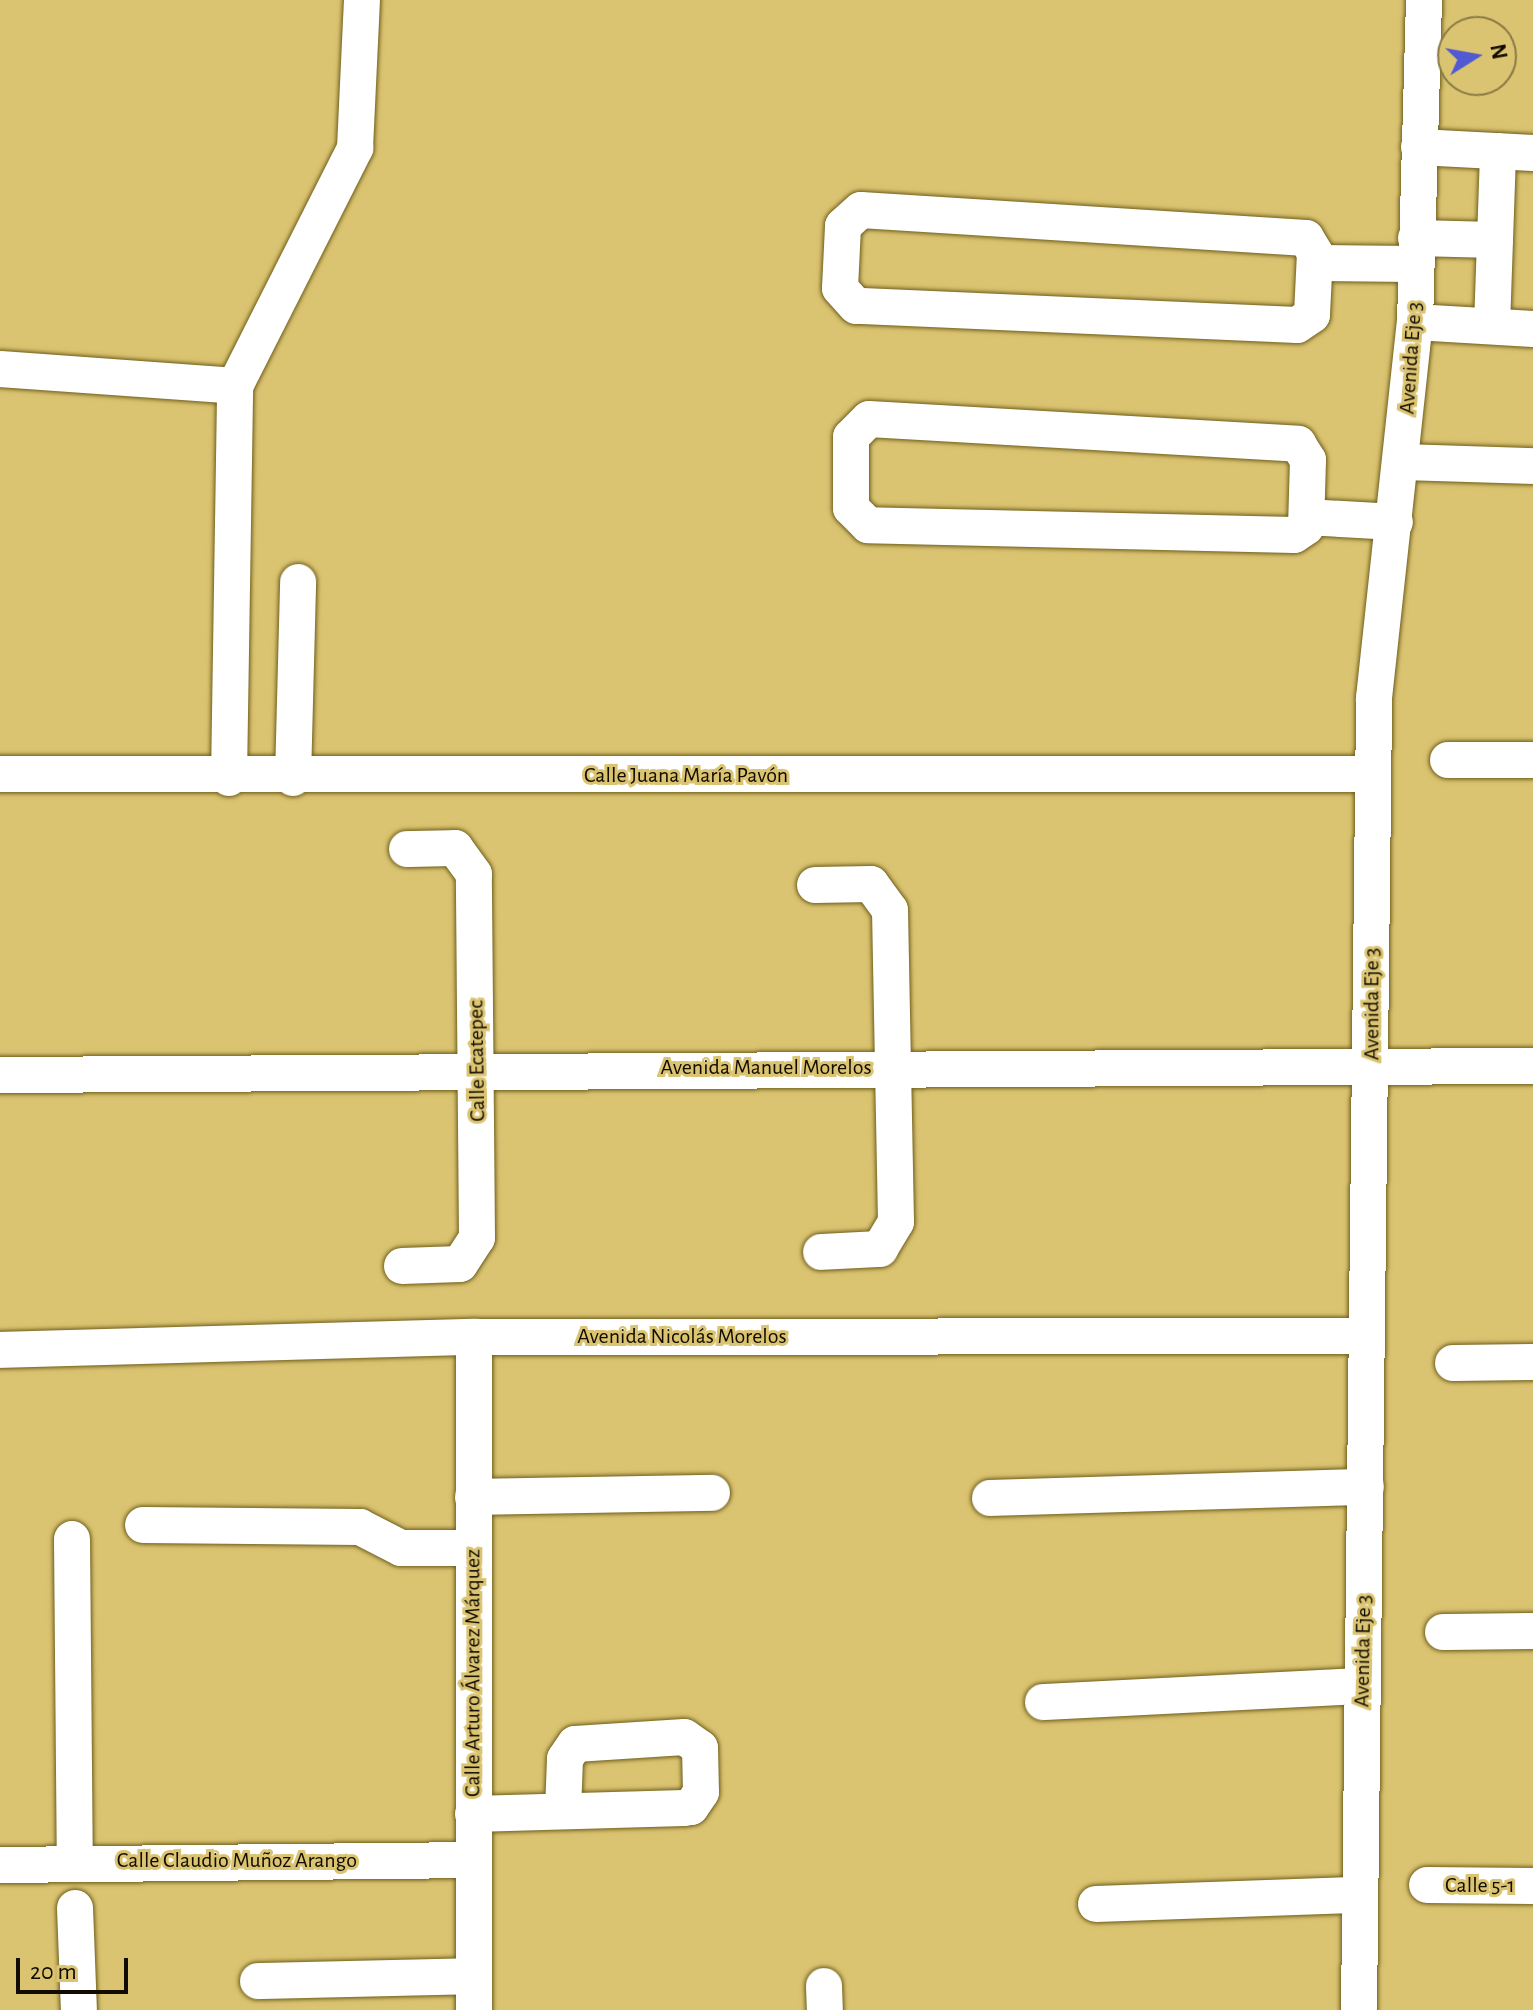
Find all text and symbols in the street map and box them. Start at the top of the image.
north arrow [1437,16,1517,96]
text: N [1486,42,1511,61]
street label: Avenida Eje 3 [1394,301,1428,415]
street label: Calle Juana María Pavón [584,763,788,789]
street label: Avenida Eje 3 [1359,948,1385,1060]
street label: Calle Ecatepec [463,1000,491,1122]
street label: Avenida Manuel Morelos [660,1055,872,1081]
street label: Avenida Nicolás Morelos [577,1324,787,1350]
street label: Calle Arturo Álvarez Márquez [460,1549,486,1797]
street label: Avenida Eje 3 [1349,1594,1377,1708]
street label: Calle Claudio Muñoz Arango [117,1848,357,1874]
street label: Calle 5-1 [1445,1873,1515,1899]
scale bar [20,1942,132,1992]
text: 20 m [30,1960,77,1984]

